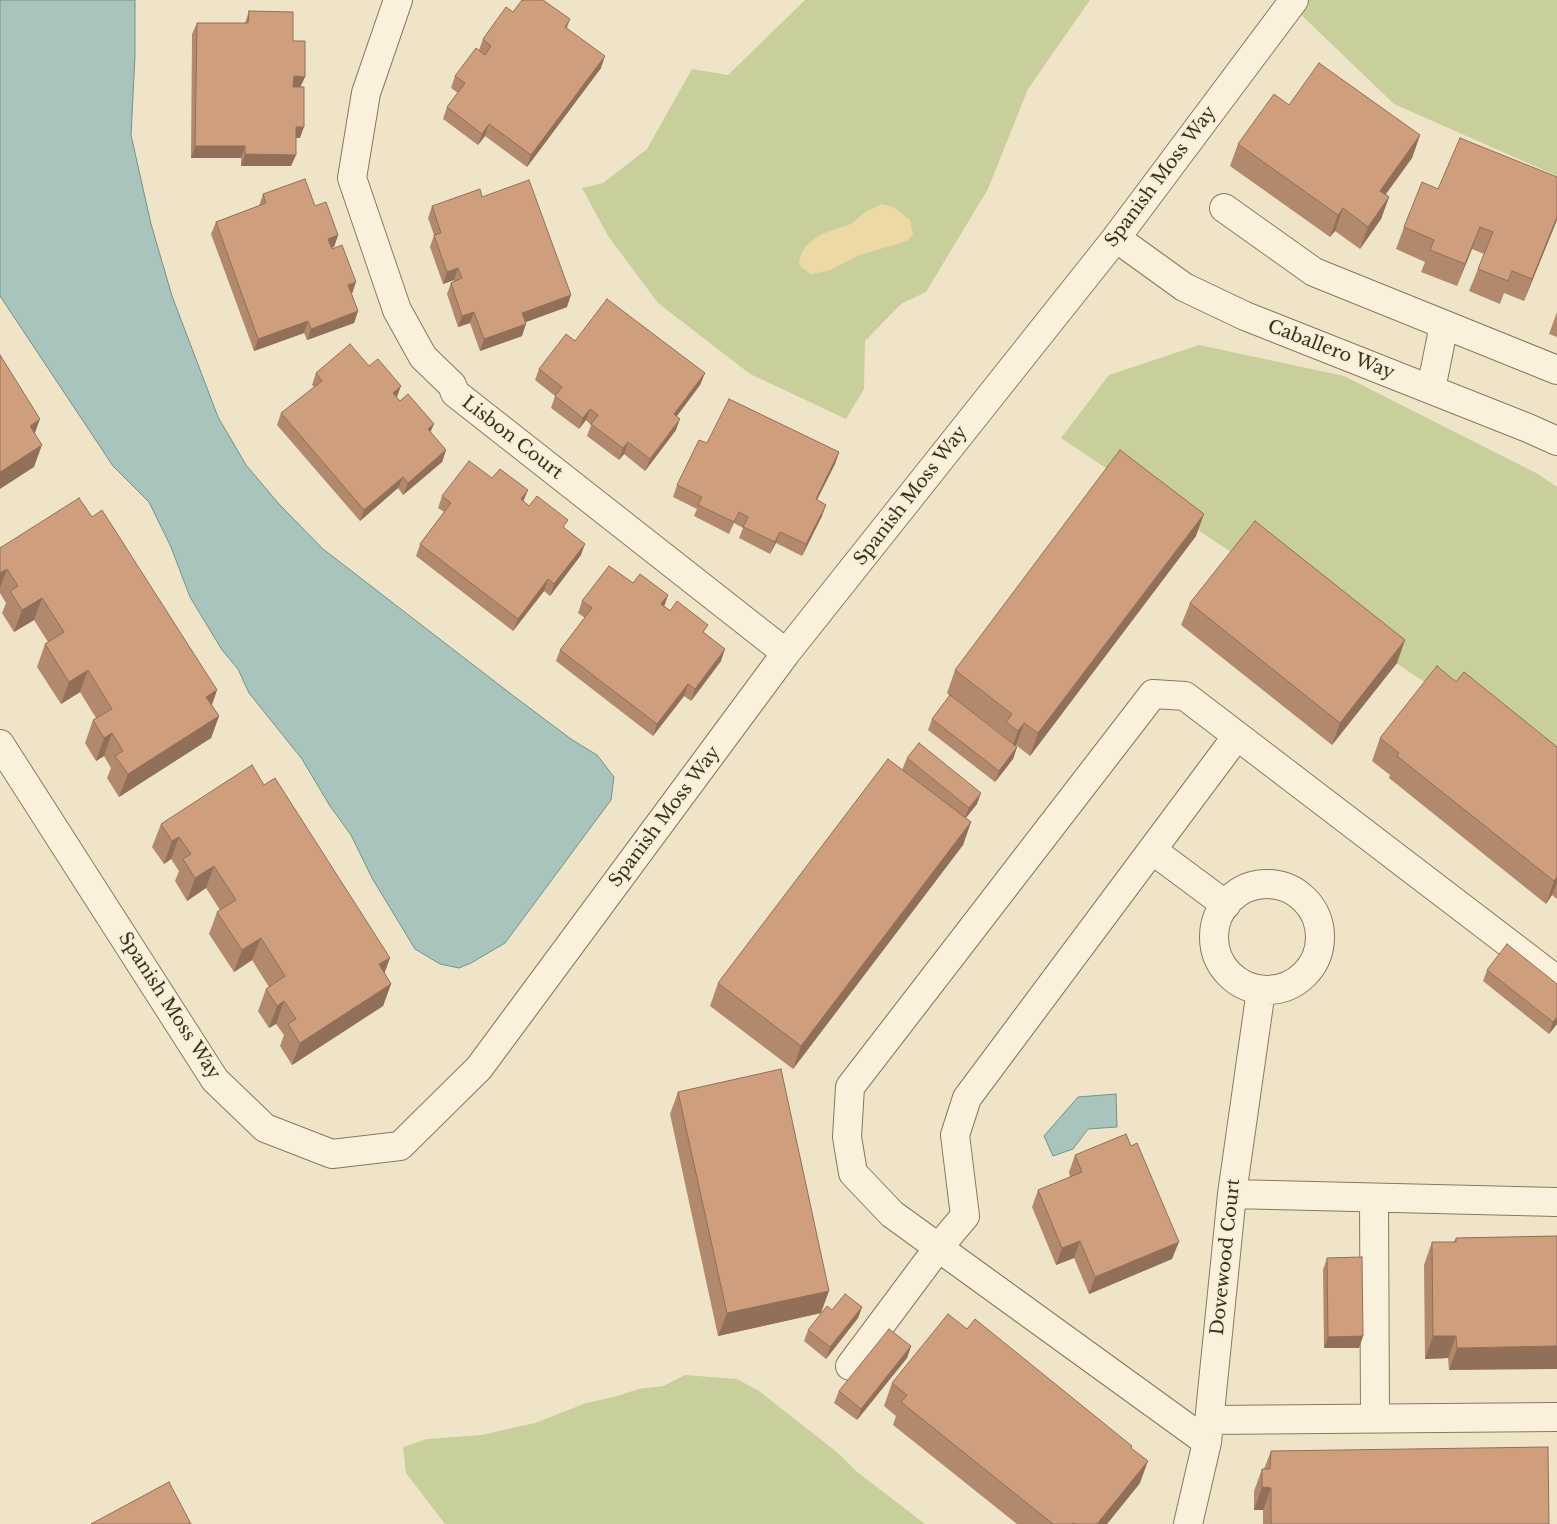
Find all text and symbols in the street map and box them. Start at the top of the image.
street label: Spanish Moss Way [1101,102,1221,252]
street label: Caballero Way [1264,316,1398,384]
street label: Lisbon Court [457,392,567,484]
street label: Spanish Moss Way [850,422,972,570]
street label: Spanish Moss Way [605,742,725,892]
street label: Spanish Moss Way [113,928,225,1084]
street label: Dovewood Court [1207,1178,1245,1336]

